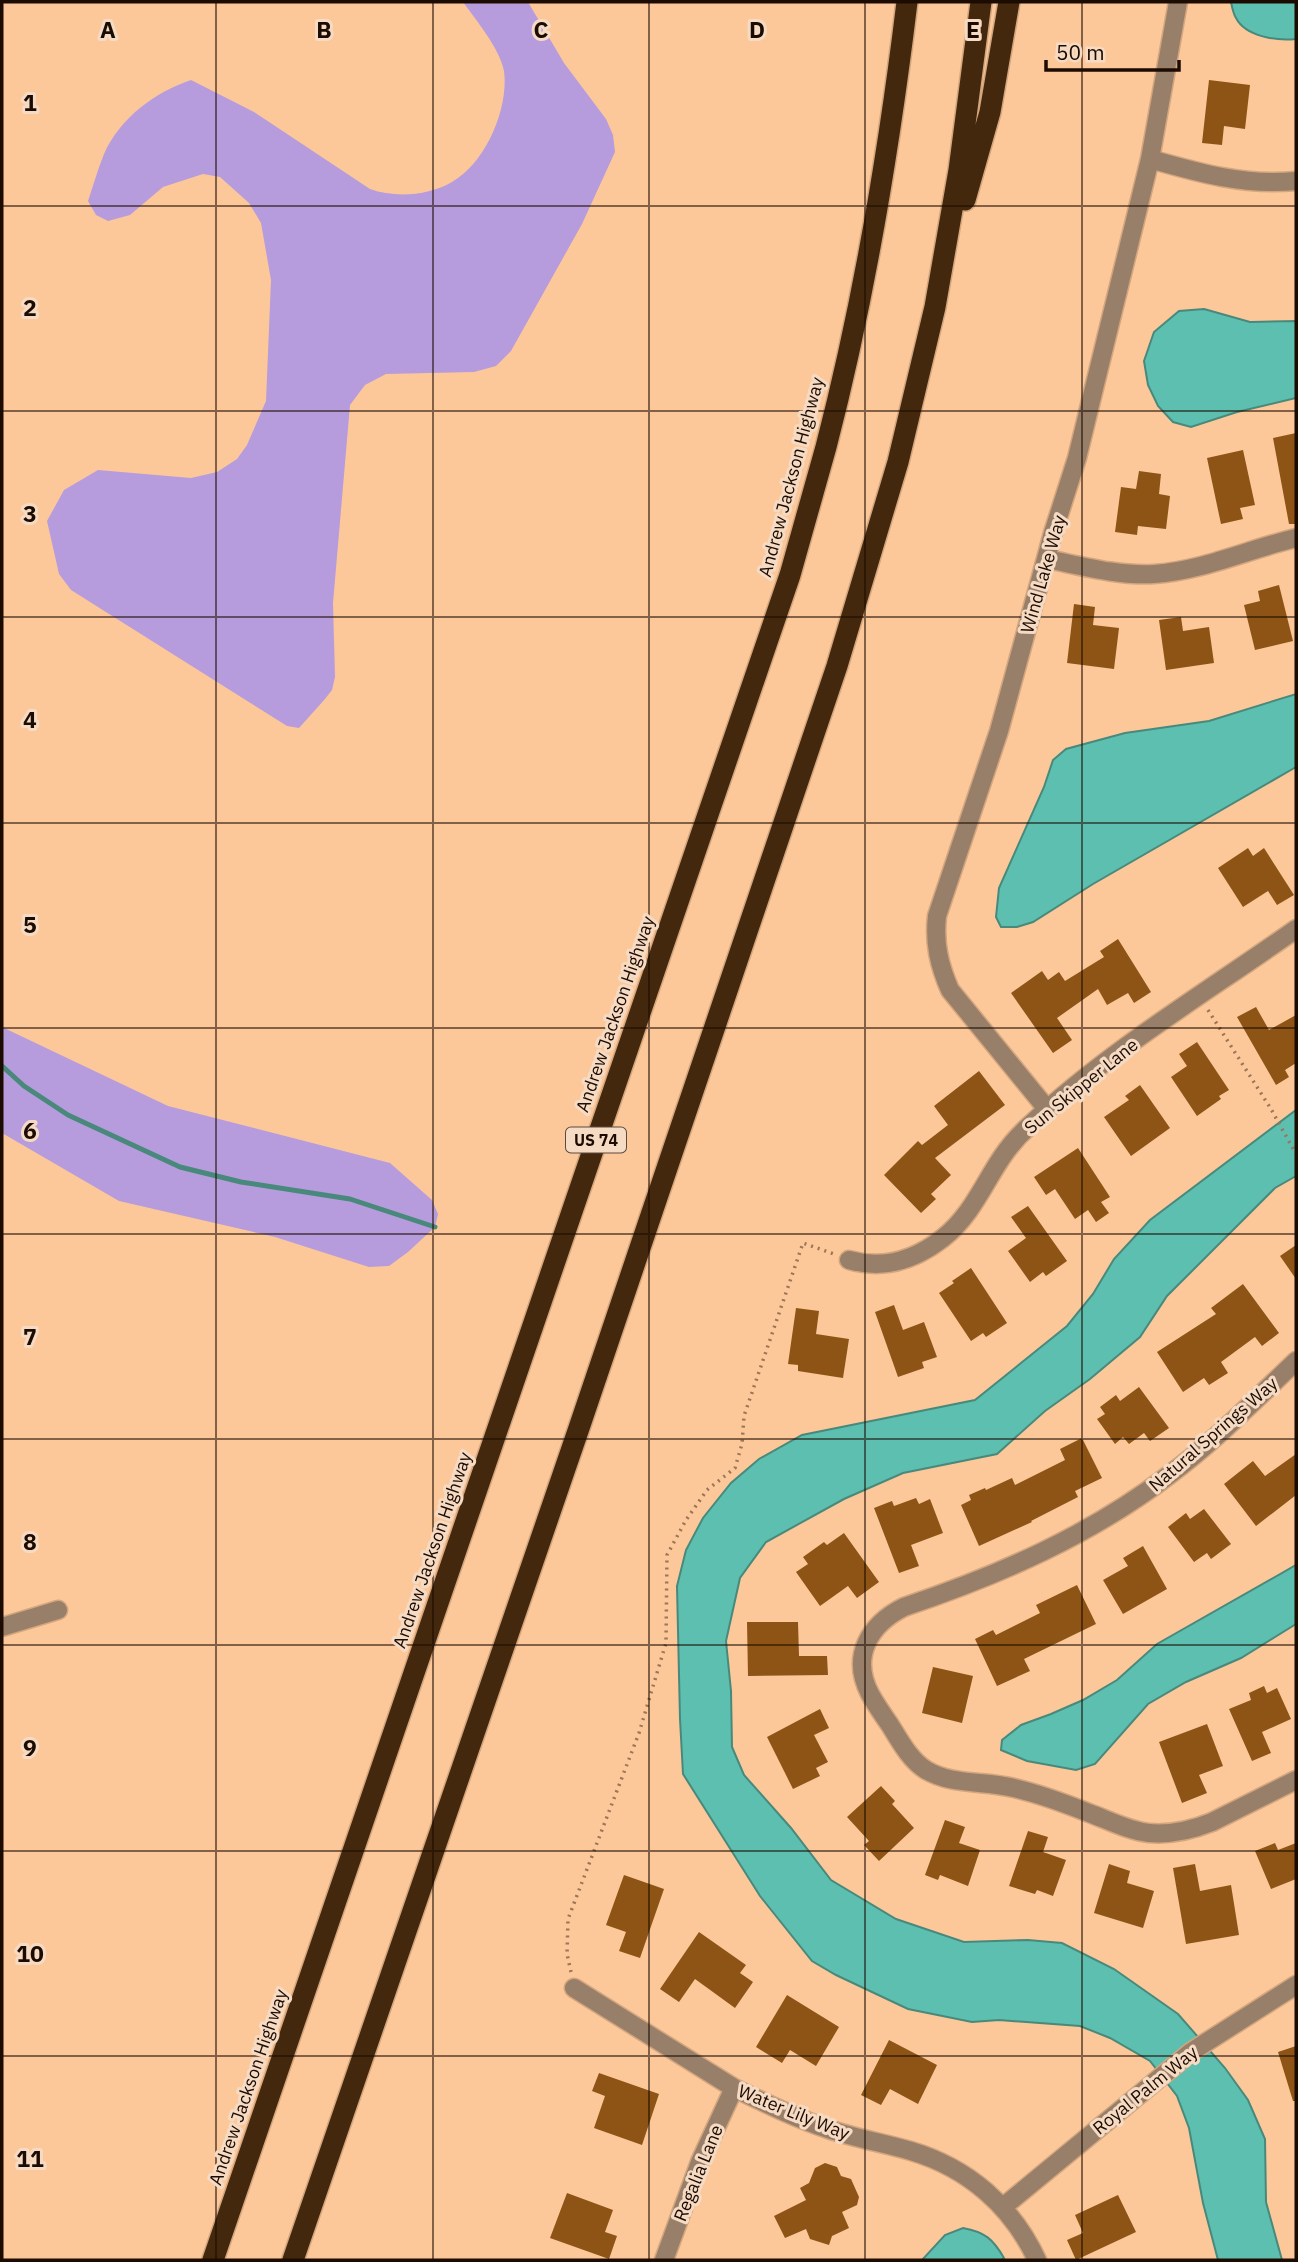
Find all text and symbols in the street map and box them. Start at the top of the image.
text: A [100,14,116,44]
text: B [316,14,332,44]
text: C [534,14,549,44]
text: D [749,14,765,44]
text: E [966,14,980,44]
scale bar [1046,28,1179,72]
text: 50 m [1056,38,1105,66]
text: 1 [23,87,37,117]
text: 2 [23,292,37,322]
street label: Andrew Jackson Highway [753,374,829,580]
text: 3 [23,498,37,528]
street label: Wind Lake Way [1015,512,1071,636]
text: 4 [23,704,37,734]
text: 5 [23,909,37,939]
street label: Andrew Jackson Highway [571,913,659,1115]
street label: Sun Skipper Lane [1019,1033,1143,1139]
text: 6 [23,1115,37,1145]
road number: US 74 [566,1128,626,1152]
text: 7 [23,1321,37,1351]
street label: Natural Springs Way [1144,1372,1282,1496]
street label: Andrew Jackson Highway [388,1449,476,1651]
text: 8 [23,1526,37,1556]
text: 9 [23,1732,37,1762]
text: 10 [16,1938,44,1968]
street label: Andrew Jackson Highway [204,1986,292,2188]
street label: Royal Palm Way [1088,2041,1202,2139]
street label: Water Lily Way [735,2079,853,2145]
street label: Regalia Lane [668,2121,728,2225]
text: 11 [16,2143,44,2173]

